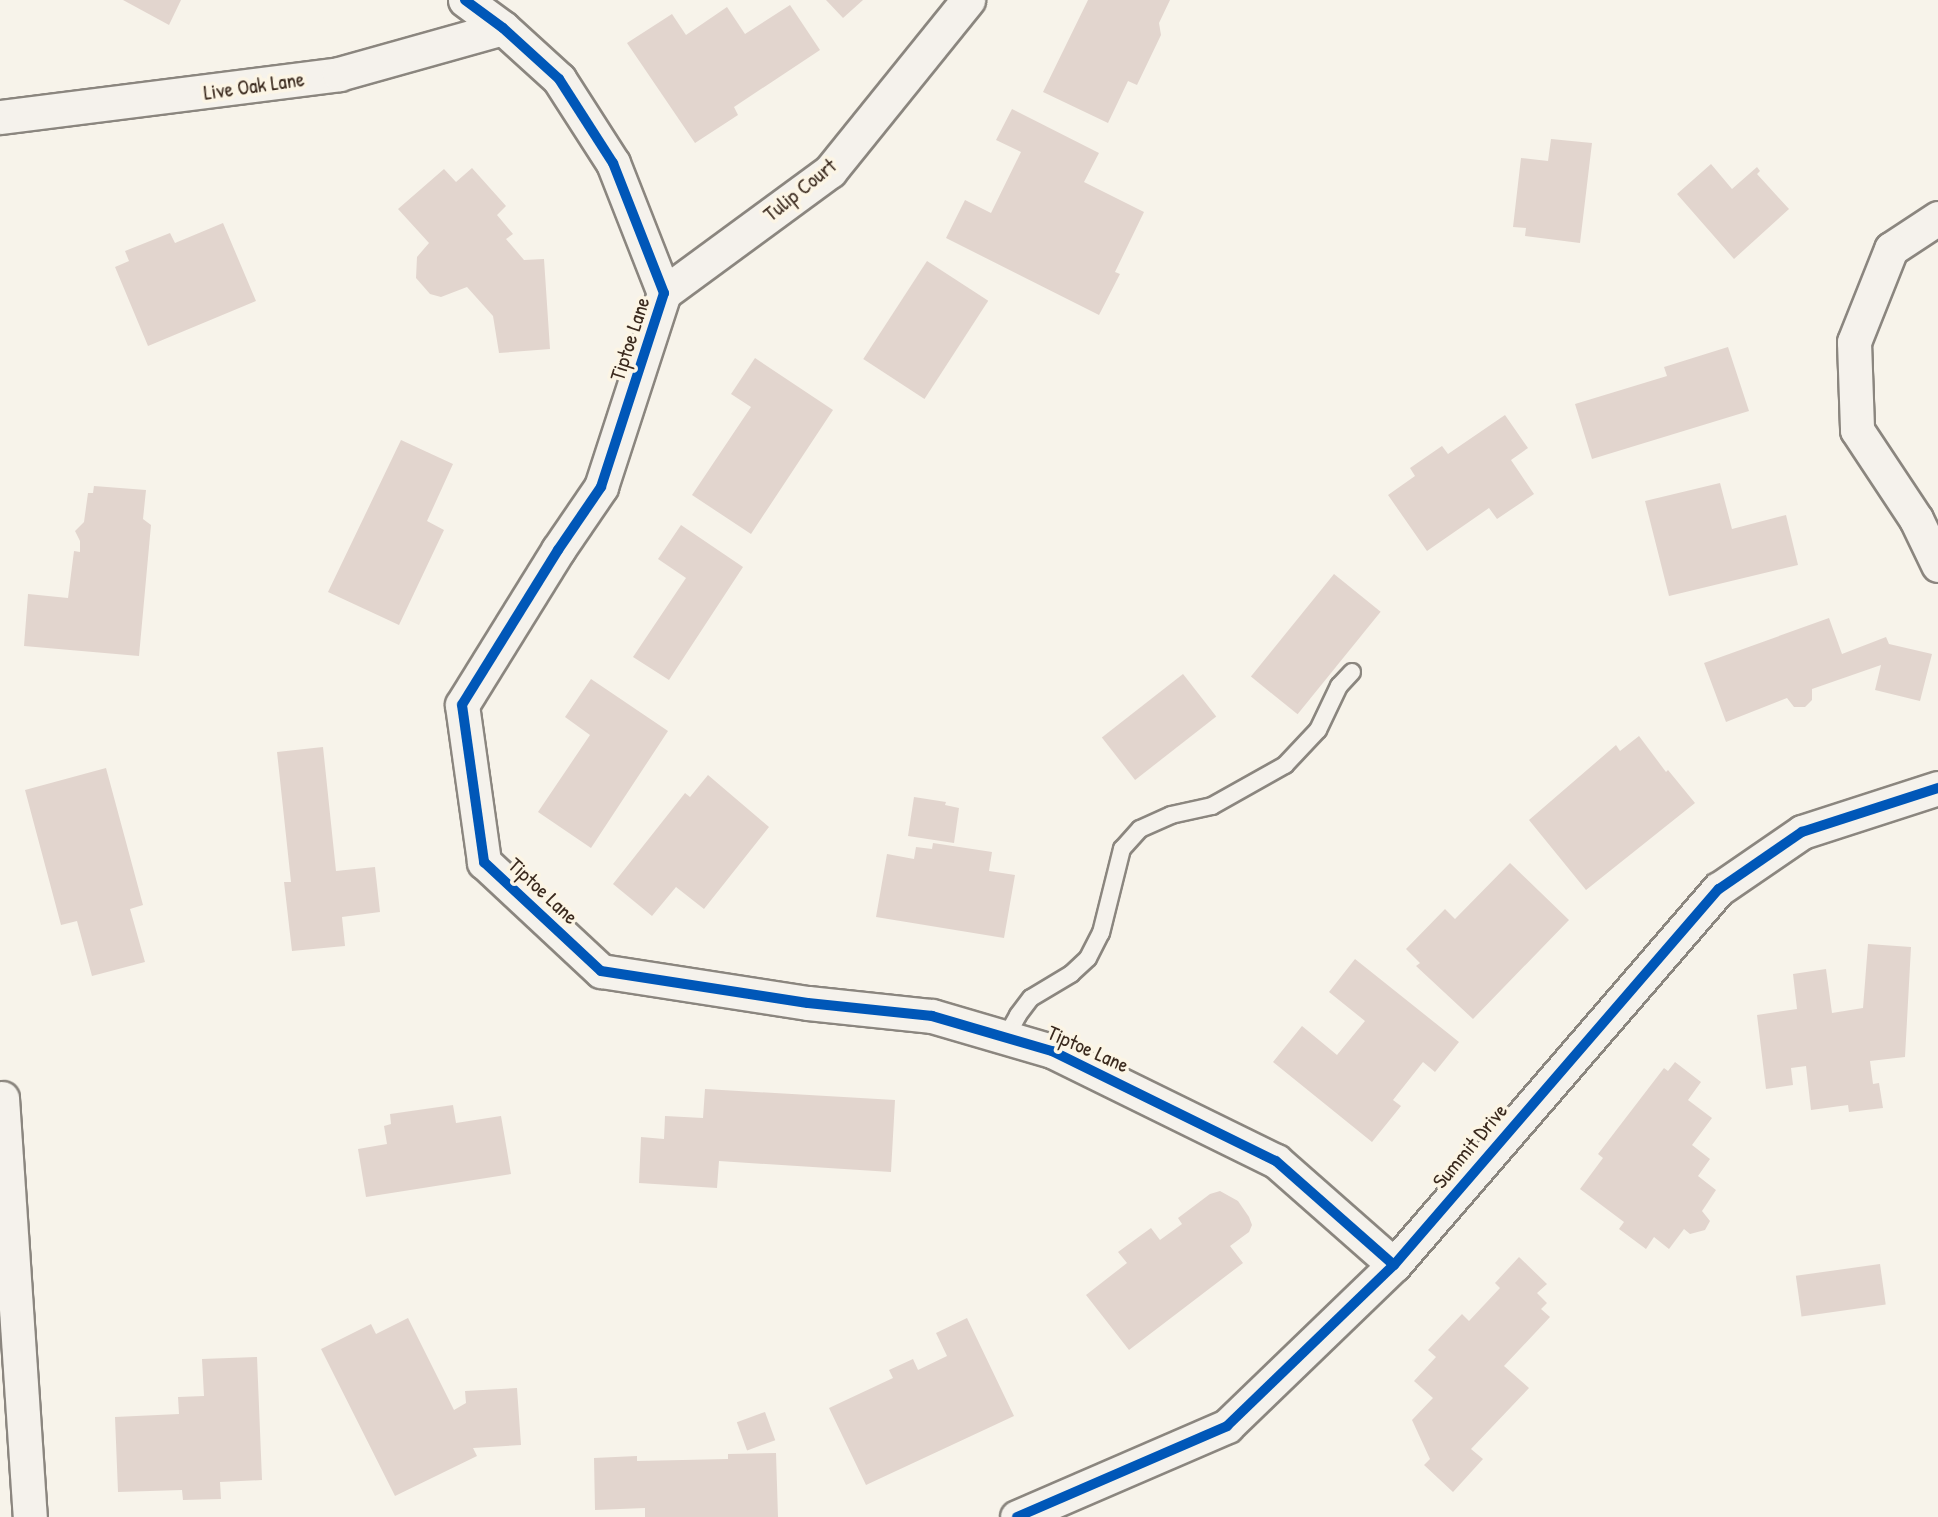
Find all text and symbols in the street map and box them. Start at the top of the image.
street label: Live Oak Lane [202,66,306,106]
street label: Tulip Court [759,153,841,227]
street label: Tiptoe Lane [605,294,655,384]
street label: Tiptoe Lane [503,852,583,930]
street label: Tiptoe Lane [1043,1020,1133,1078]
street label: Summit Drive [1427,1098,1513,1194]

